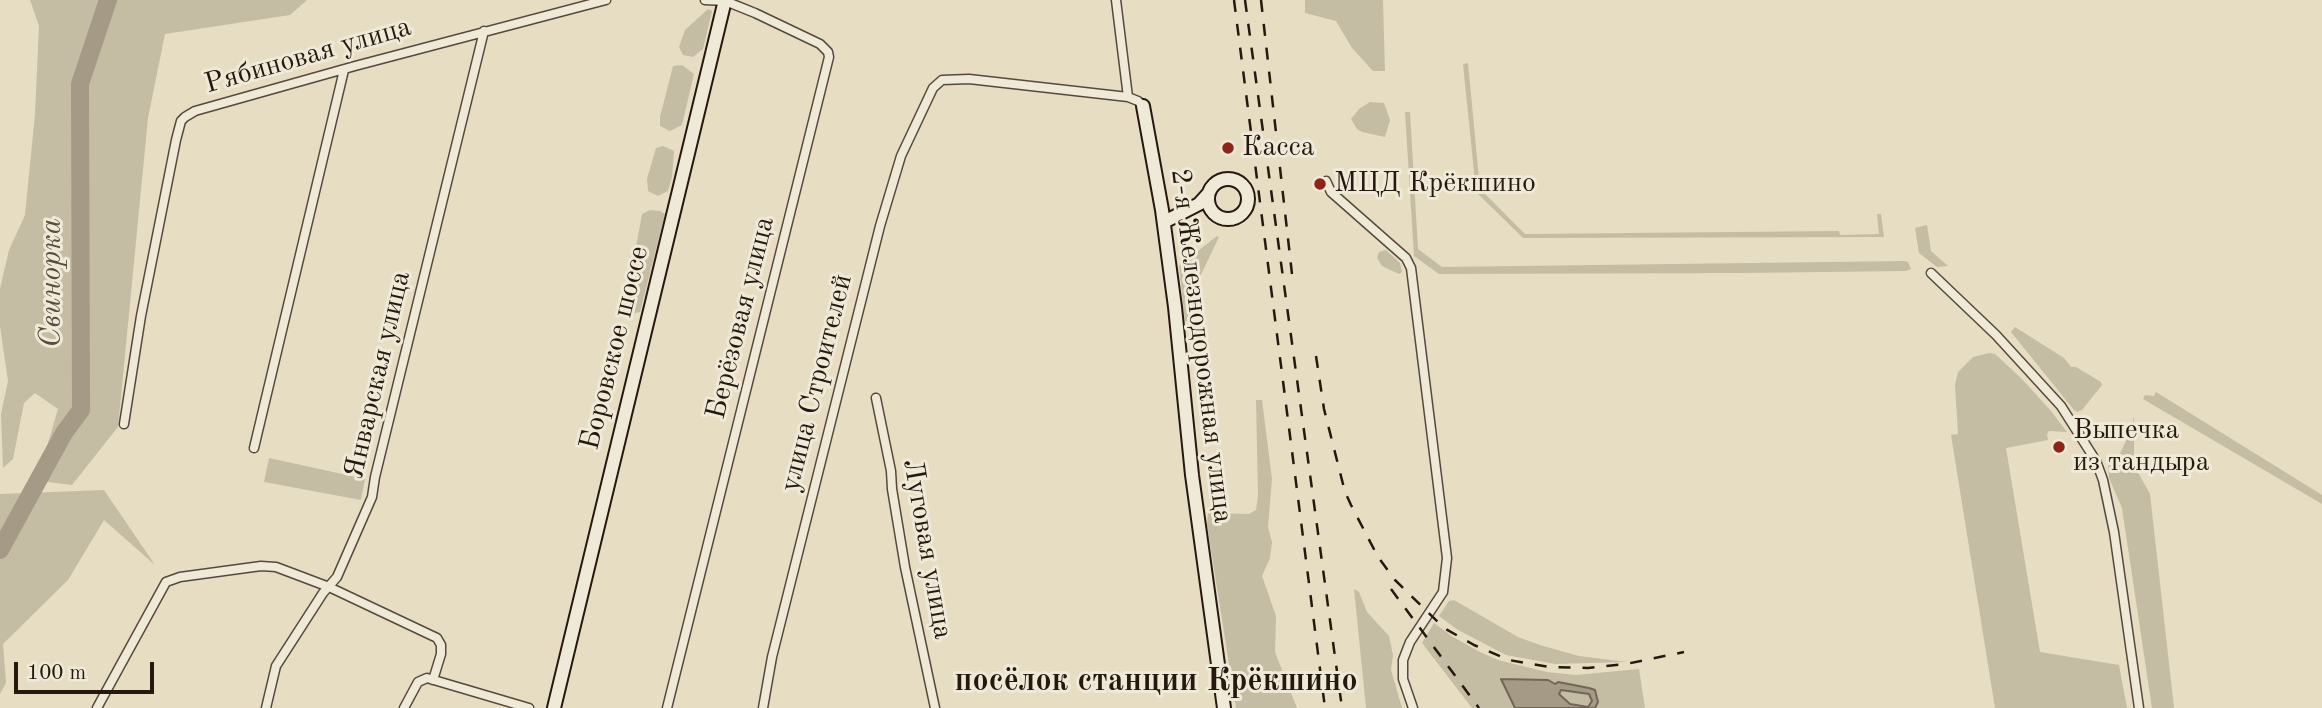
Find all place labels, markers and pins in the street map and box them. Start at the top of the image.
place label: Касса [1242,131,1314,165]
marker: Касса [1220,140,1236,156]
place label: МЦД Крёкшино [1334,167,1536,201]
marker: МЦД Крёкшино [1312,176,1328,192]
place label: Выпечка из тандыра [2073,414,2210,480]
marker: Выпечка из тандыра [2051,439,2067,455]

